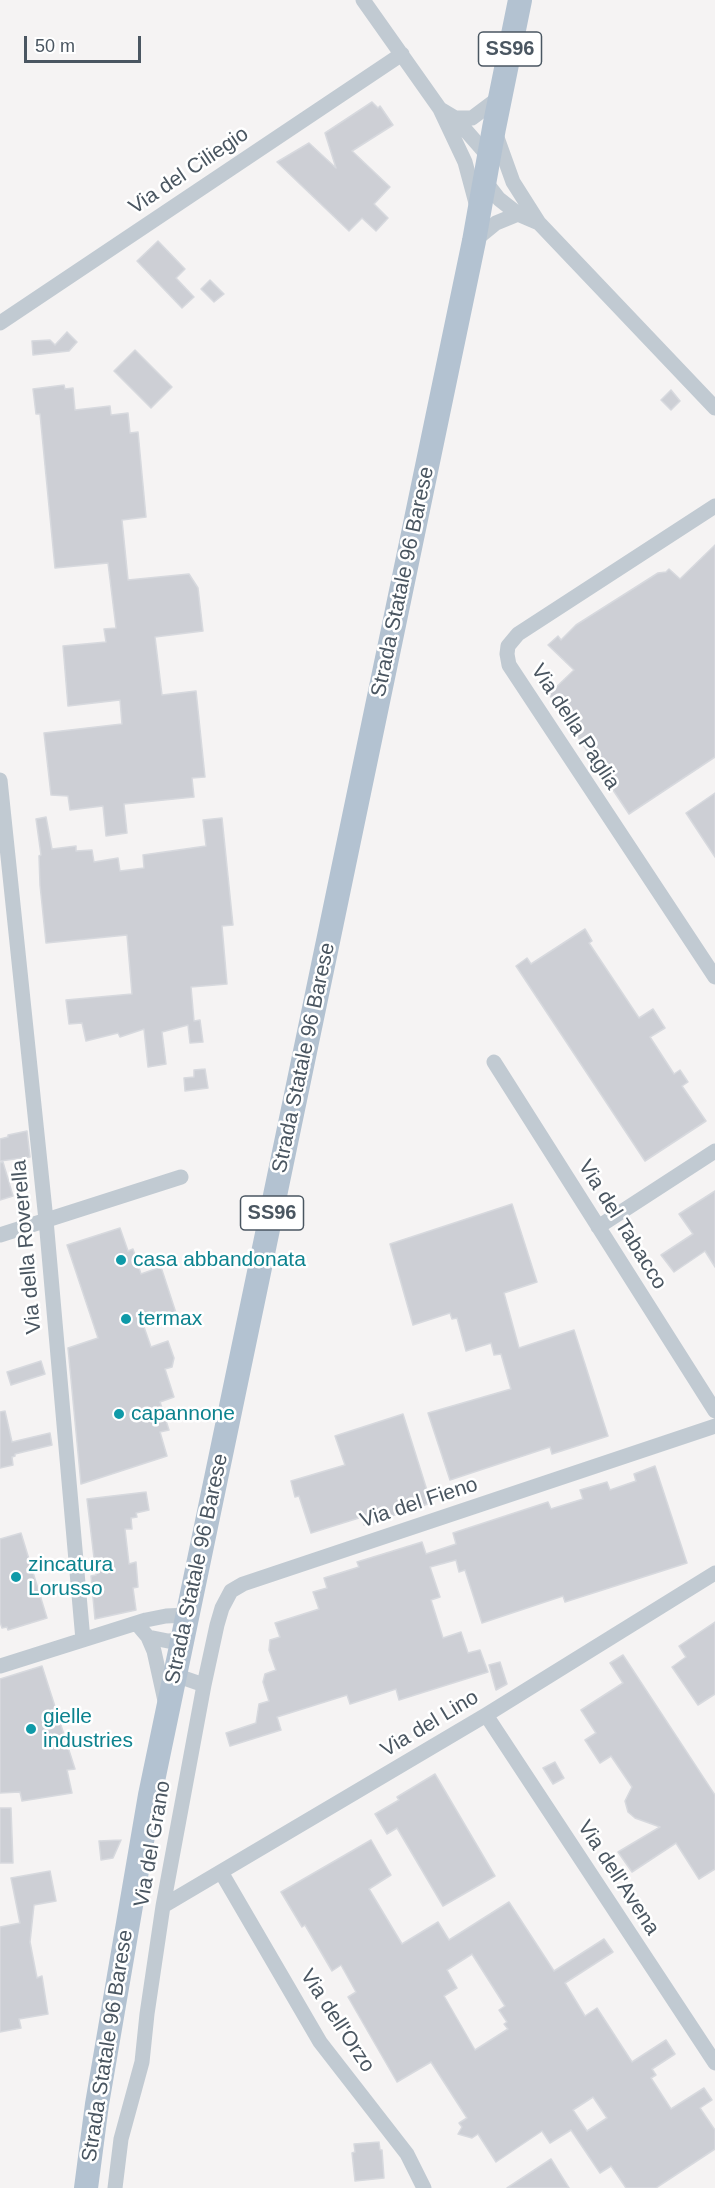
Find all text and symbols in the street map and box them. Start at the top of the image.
scale bar [27,24,144,62]
road number: SS96 [478,32,542,66]
text: 50 m [35,36,75,56]
street label: Via del Ciliegio [125,122,253,220]
street label: Strada Statale 96 Barese [366,465,440,699]
street label: Via della Paglia [525,660,625,794]
street label: Strada Statale 96 Barese [267,941,341,1175]
street label: Via del Tabacco [572,1156,672,1294]
street label: Via della Roverella [7,1159,47,1335]
road number: SS96 [240,1196,304,1230]
place label: casa abbandonata [133,1247,306,1273]
marker: casa abbandonata [114,1253,128,1267]
place label: termax [138,1306,202,1332]
marker: termax [119,1312,133,1326]
place label: capannone [131,1401,235,1427]
marker: capannone [112,1407,126,1421]
street label: Strada Statale 96 Barese [160,1452,234,1686]
street label: Via del Fieno [357,1472,481,1534]
place label: zincatura Lorusso [28,1552,113,1602]
marker: zincatura Lorusso [9,1570,23,1584]
street label: Via del Lino [377,1685,483,1763]
place label: gielle industries [43,1704,133,1754]
marker: gielle industries [24,1722,38,1736]
street label: Via del Grano [129,1779,177,1909]
street label: Via dell'Avena [572,1816,664,1940]
street label: Strada Statale 96 Barese [77,1928,139,2164]
street label: Via dell'Orzo [294,1965,380,2077]

